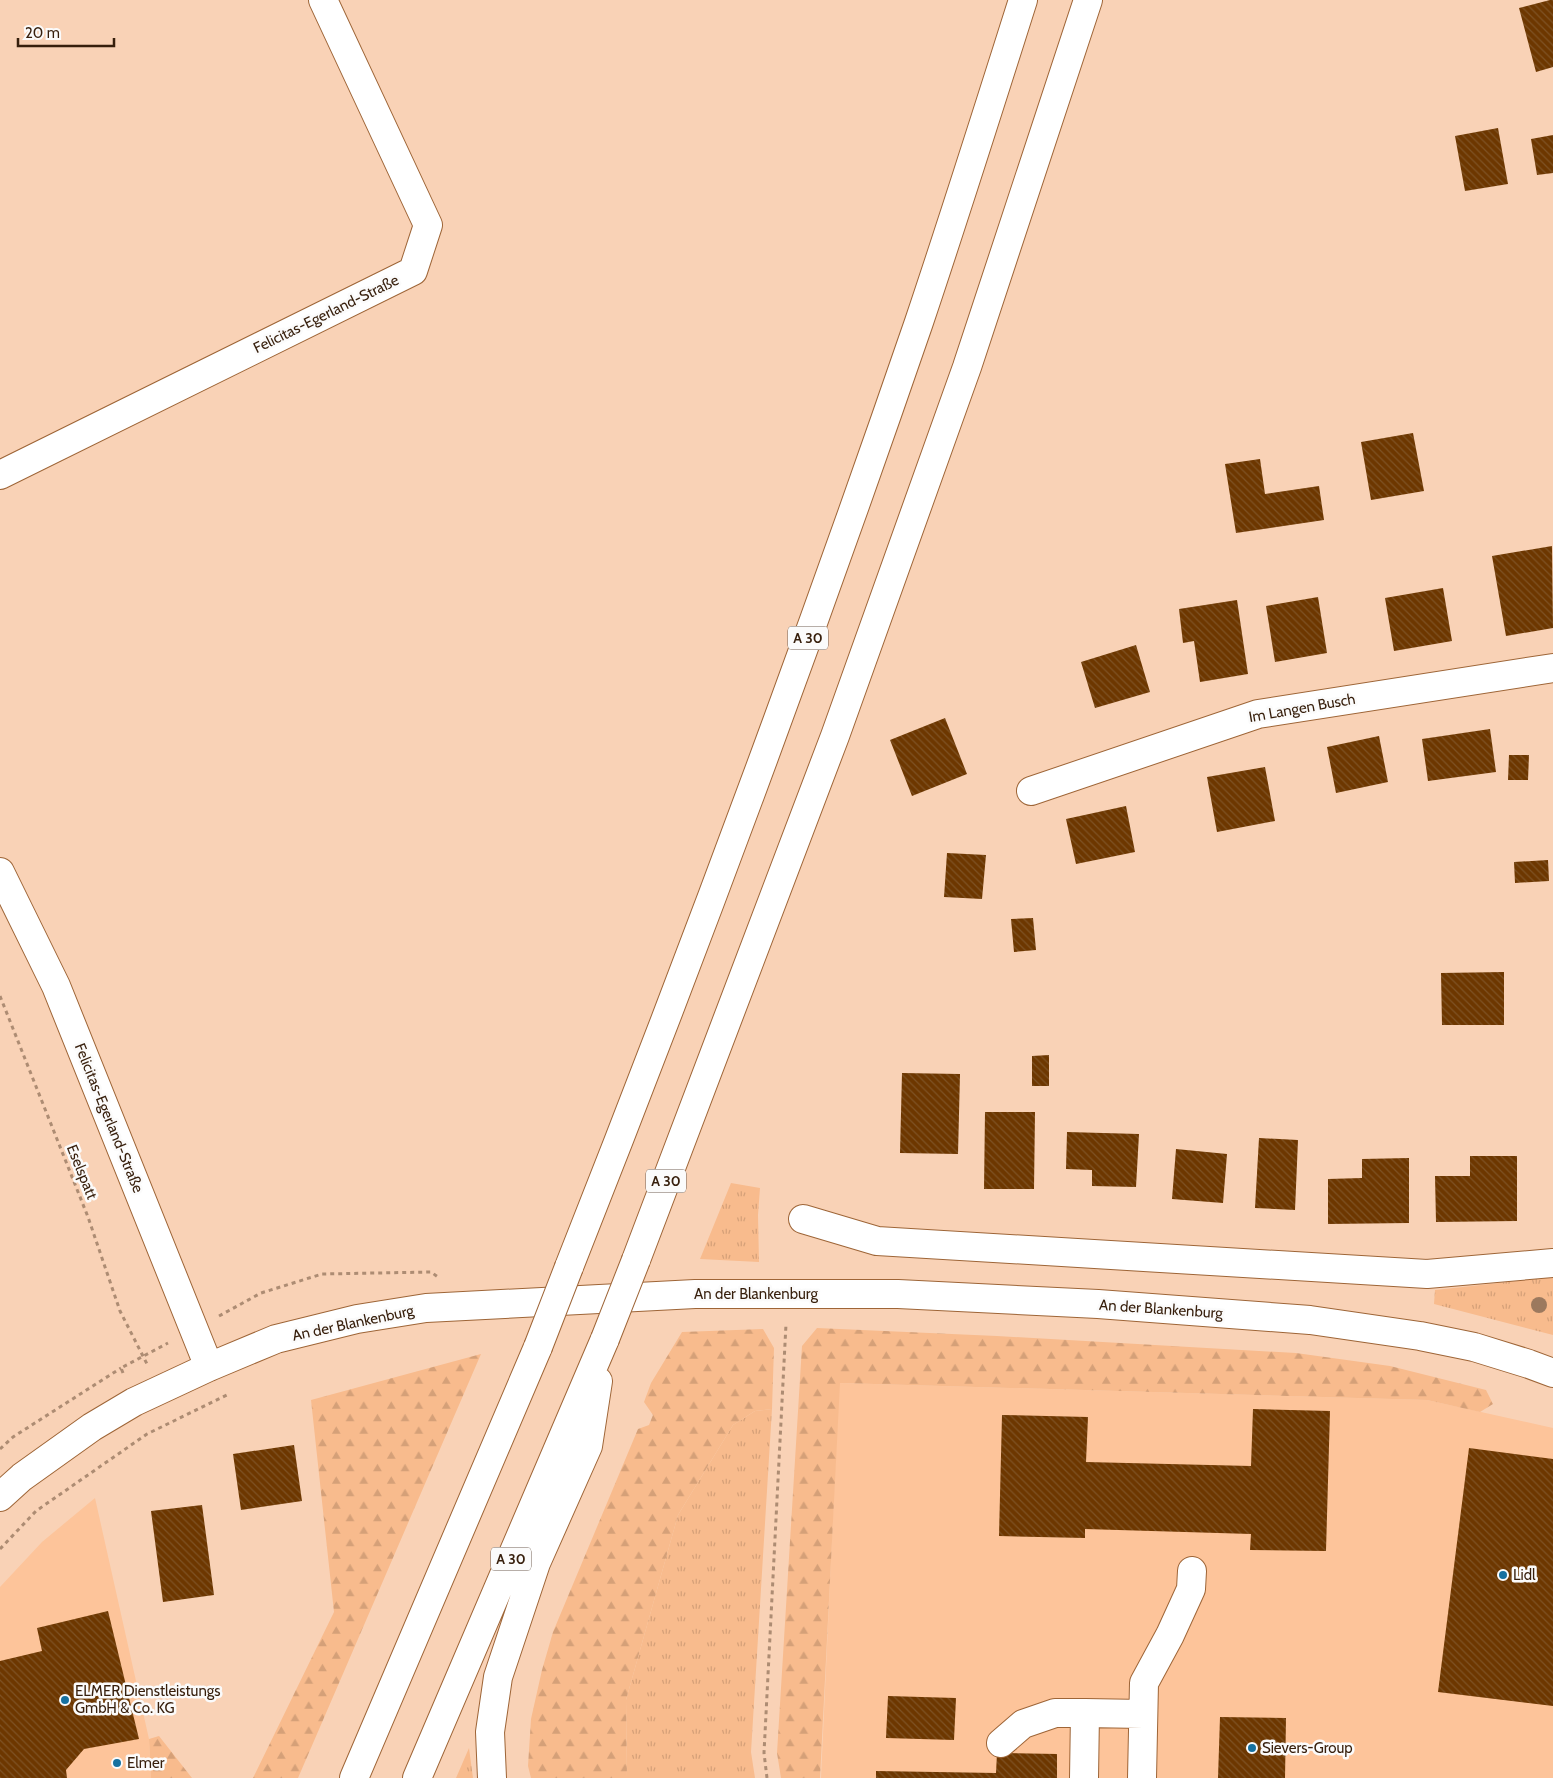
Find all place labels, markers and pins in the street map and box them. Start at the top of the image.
place label: Lidl [1513,1566,1536,1584]
marker: Lidl [1497,1569,1509,1581]
place label: ELMER Dienstleistungs GmbH & Co. KG [75,1682,220,1717]
marker: ELMER Dienstleistungs GmbH & Co. KG [59,1694,71,1706]
place label: Sievers-Group [1262,1739,1353,1757]
marker: Sievers-Group [1246,1742,1258,1754]
place label: Elmer [127,1754,165,1772]
marker: Elmer [111,1757,123,1769]

